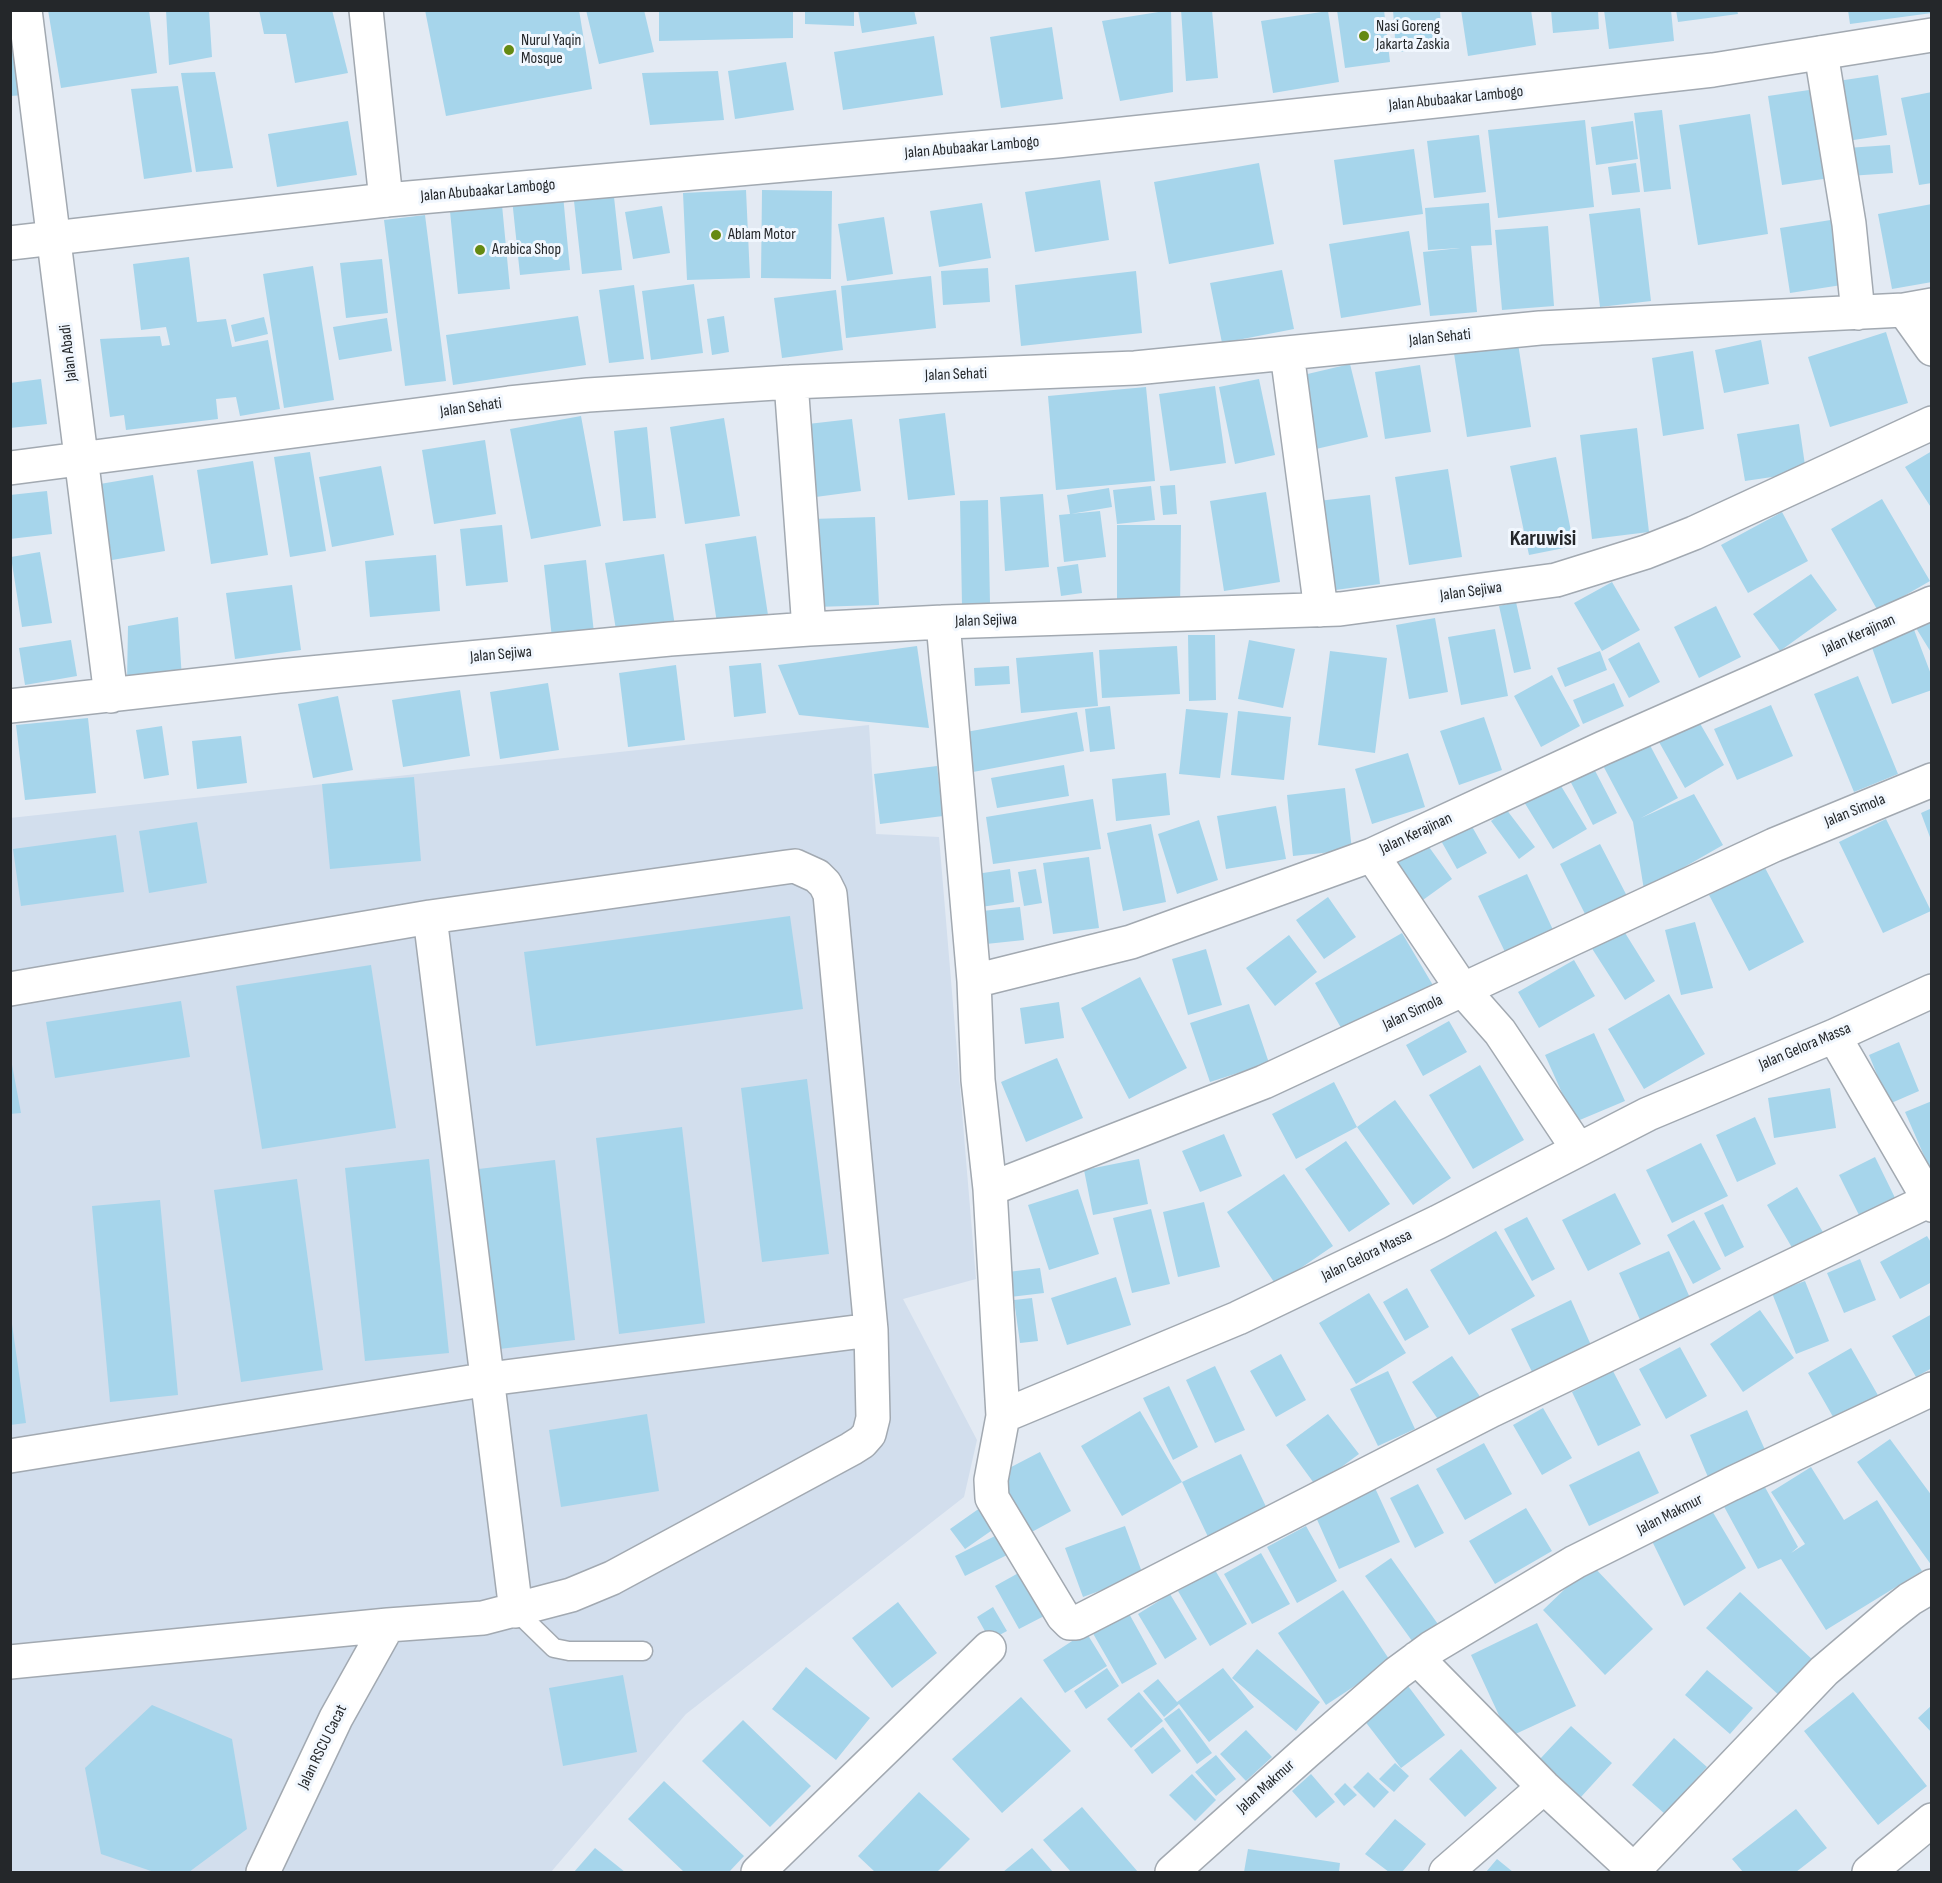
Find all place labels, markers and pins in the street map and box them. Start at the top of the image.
place label: Nasi Goreng Jakarta Zaskia [1376,17,1450,55]
marker: Nasi Goreng Jakarta Zaskia [1357,29,1371,43]
place label: Nurul Yaqin Mosque [521,31,581,69]
marker: Nurul Yaqin Mosque [502,43,516,57]
place label: Ablam Motor [728,225,796,245]
marker: Ablam Motor [709,228,723,242]
place label: Arabica Shop [492,240,561,260]
marker: Arabica Shop [473,243,487,257]

